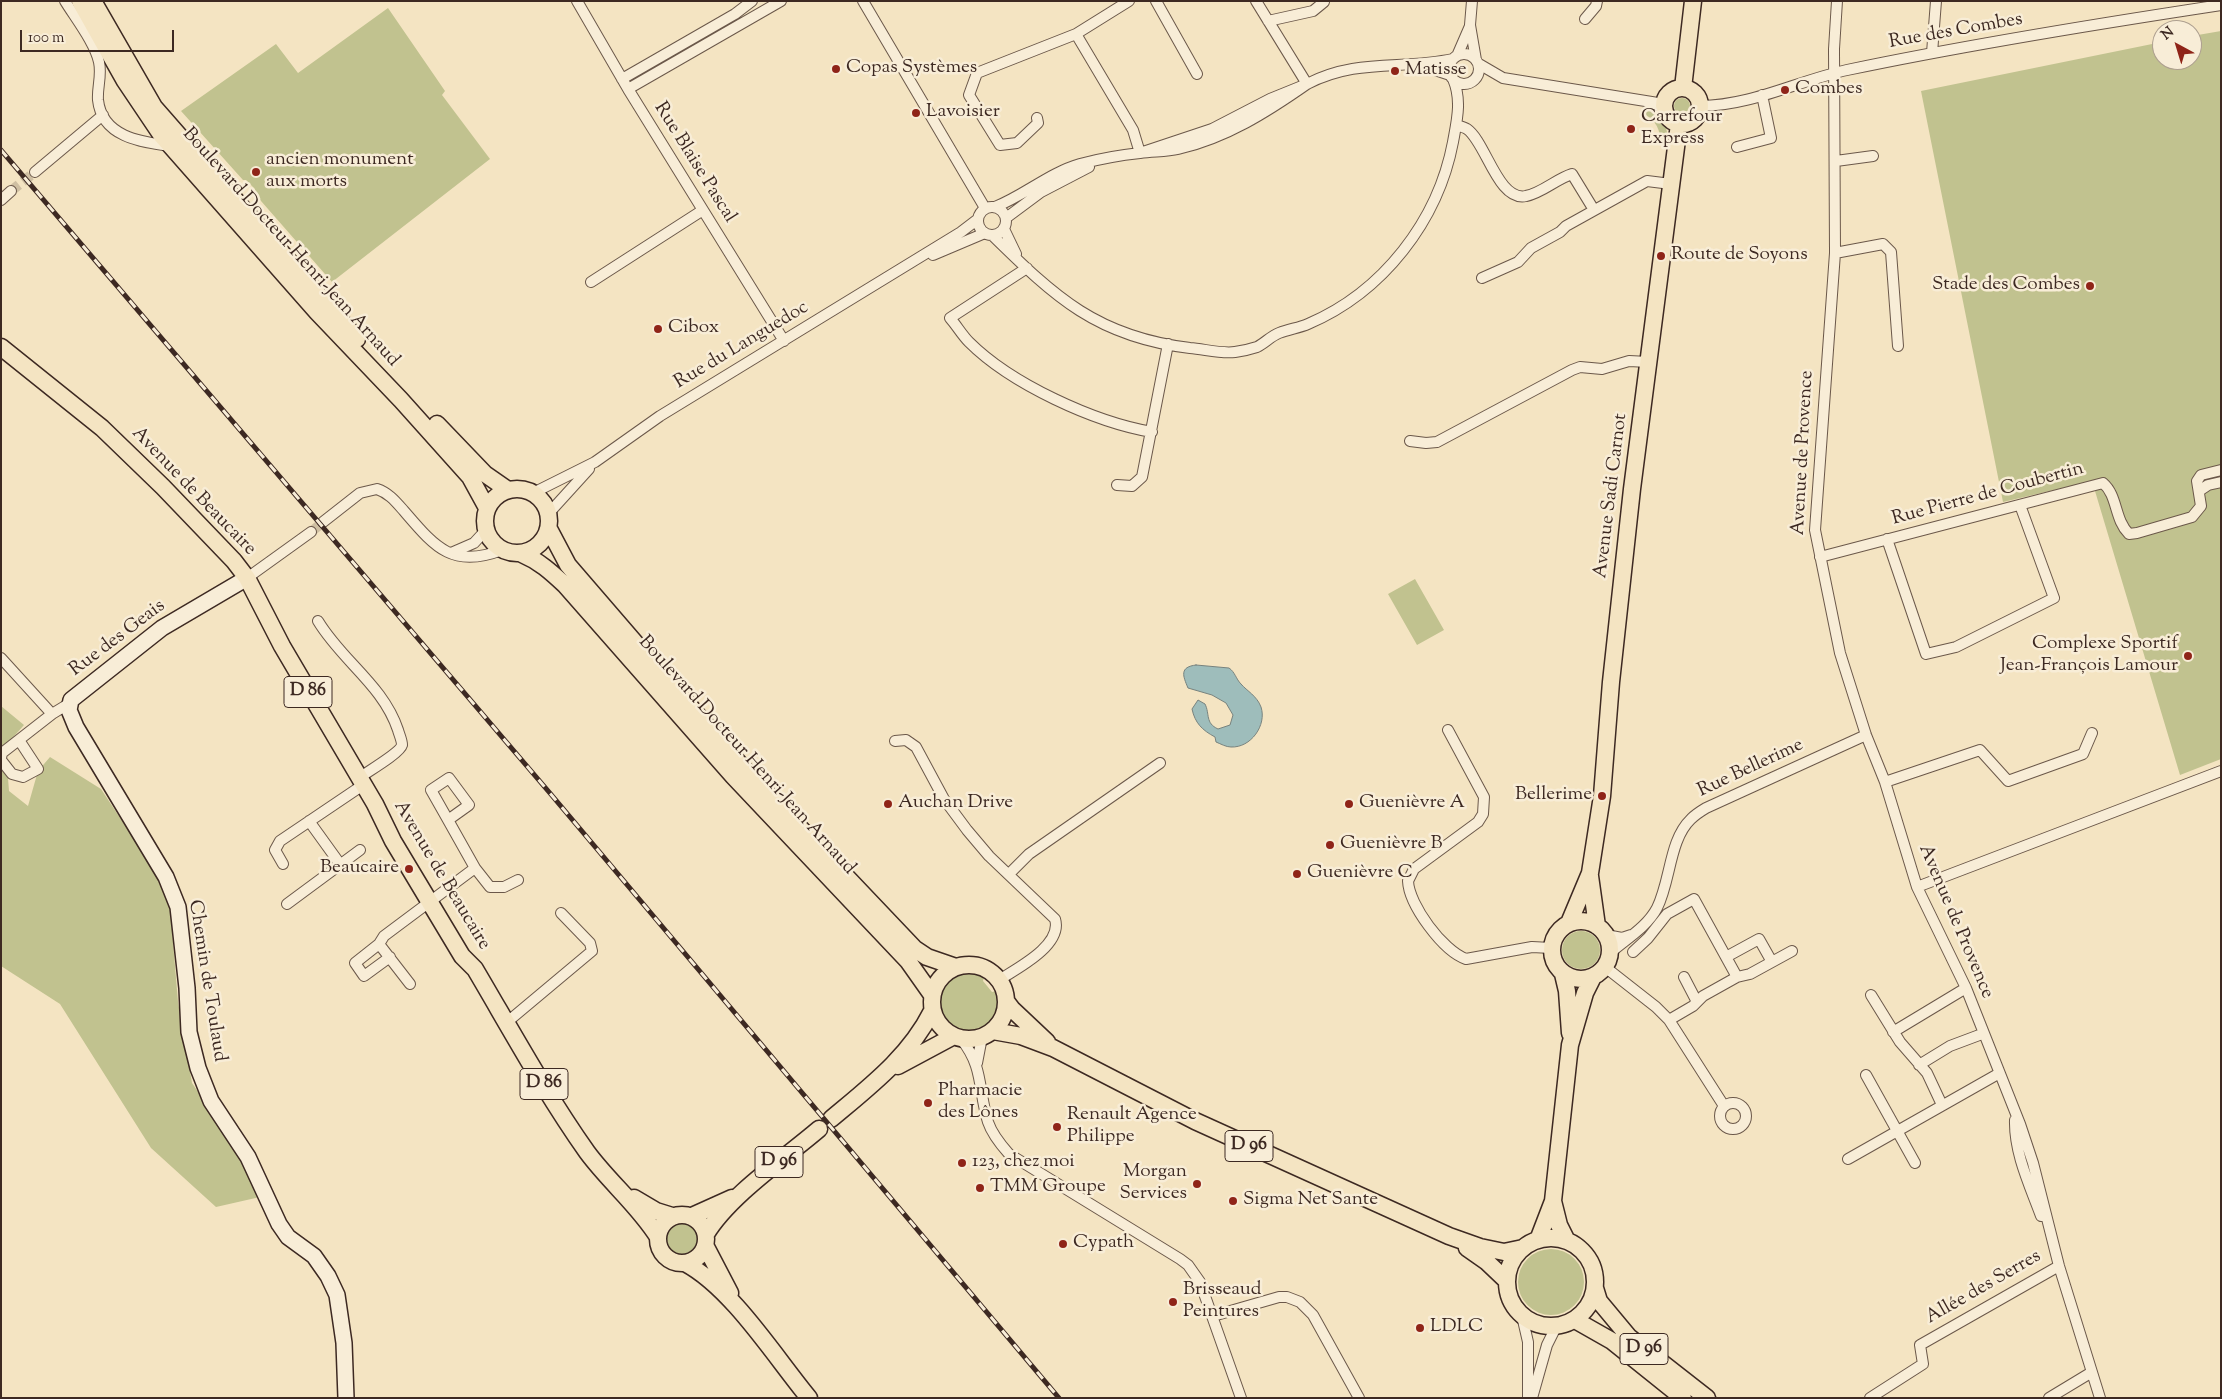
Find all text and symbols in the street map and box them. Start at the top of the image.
street label: Rue des Combes [1887,9,2025,55]
scale bar [22,20,176,52]
north arrow [2152,20,2202,70]
text: N [2158,23,2179,45]
text: 100 m [28,28,64,49]
place label: Copas Systèmes [846,58,977,80]
place label: Matisse [1405,60,1467,82]
marker: Copas Systèmes [830,63,842,75]
marker: Matisse [1389,65,1401,77]
place label: Combes [1795,79,1862,101]
marker: Combes [1779,84,1791,96]
street label: Rue Blaise Pascal [648,98,740,228]
place label: Lavoisier [926,102,1000,124]
marker: Lavoisier [910,107,922,119]
place label: Carrefour Express [1641,107,1722,151]
marker: Carrefour Express [1625,123,1637,135]
street label: Boulevard Docteur Henri-Jean Arnaud [176,124,404,372]
place label: ancien monument aux morts [266,150,414,194]
marker: ancien monument aux morts [250,166,262,178]
place label: Route de Soyons [1671,245,1808,267]
marker: Route de Soyons [1655,250,1667,262]
place label: Stade des Combes [1932,275,2080,297]
marker: Stade des Combes [2084,280,2096,292]
street label: Rue du Languedoc [671,297,813,395]
place label: Cibox [668,318,719,340]
marker: Cibox [652,323,664,335]
street label: Avenue de Provence [1788,370,1820,536]
street label: Avenue Sadi Carnot [1591,412,1633,580]
street label: Avenue de Beaucaire [126,423,260,561]
street label: Rue Pierre de Coubertin [1890,458,2086,532]
street label: Rue des Geais [66,596,170,682]
street label: Boulevard Docteur Henri-Jean Arnaud [632,632,860,880]
place label: Complexe Sportif Jean-François Lamour [2000,634,2178,678]
marker: Complexe Sportif Jean-François Lamour [2182,650,2194,662]
road number: D 86 [284,676,332,708]
street label: Rue Bellerime [1695,735,1807,803]
place label: Bellerime [1515,785,1592,807]
marker: Bellerime [1596,790,1608,802]
place label: Auchan Drive [898,793,1013,815]
place label: Guenièvre A [1359,793,1465,815]
street label: Avenue de Beaucaire [387,797,495,955]
marker: Auchan Drive [882,798,894,810]
marker: Guenièvre A [1343,798,1355,810]
place label: Guenièvre B [1340,834,1442,856]
marker: Guenièvre B [1324,839,1336,851]
street label: Avenue de Provence [1912,842,1998,1002]
place label: Beaucaire [320,858,399,880]
marker: Beaucaire [403,863,415,875]
place label: Guenièvre C [1307,863,1413,885]
marker: Guenièvre C [1291,868,1303,880]
street label: Chemin de Toulaud [182,898,230,1064]
road number: D 86 [520,1068,568,1100]
place label: Pharmacie des Lônes [938,1081,1022,1125]
marker: Pharmacie des Lônes [922,1097,934,1109]
place label: Renault Agence Philippe [1067,1105,1197,1149]
marker: Renault Agence Philippe [1051,1121,1063,1133]
road number: D 96 [1225,1130,1273,1162]
road number: D 96 [755,1146,803,1178]
place label: 123, chez moi [972,1152,1075,1174]
marker: 123, chez moi [956,1157,968,1169]
place label: Morgan Services [1120,1162,1187,1206]
place label: TMM Groupe [990,1177,1106,1199]
marker: Morgan Services [1191,1178,1203,1190]
marker: TMM Groupe [974,1182,986,1194]
place label: Sigma Net Sante [1243,1190,1378,1212]
marker: Sigma Net Sante [1227,1195,1239,1207]
place label: Cypath [1073,1233,1134,1255]
marker: Cypath [1057,1238,1069,1250]
street label: Allée des Serres [1922,1246,2046,1330]
place label: Brisseaud Peintures [1183,1280,1261,1324]
marker: Brisseaud Peintures [1167,1296,1179,1308]
place label: LDLC [1430,1317,1483,1339]
marker: LDLC [1414,1322,1426,1334]
road number: D 96 [1620,1334,1668,1365]

